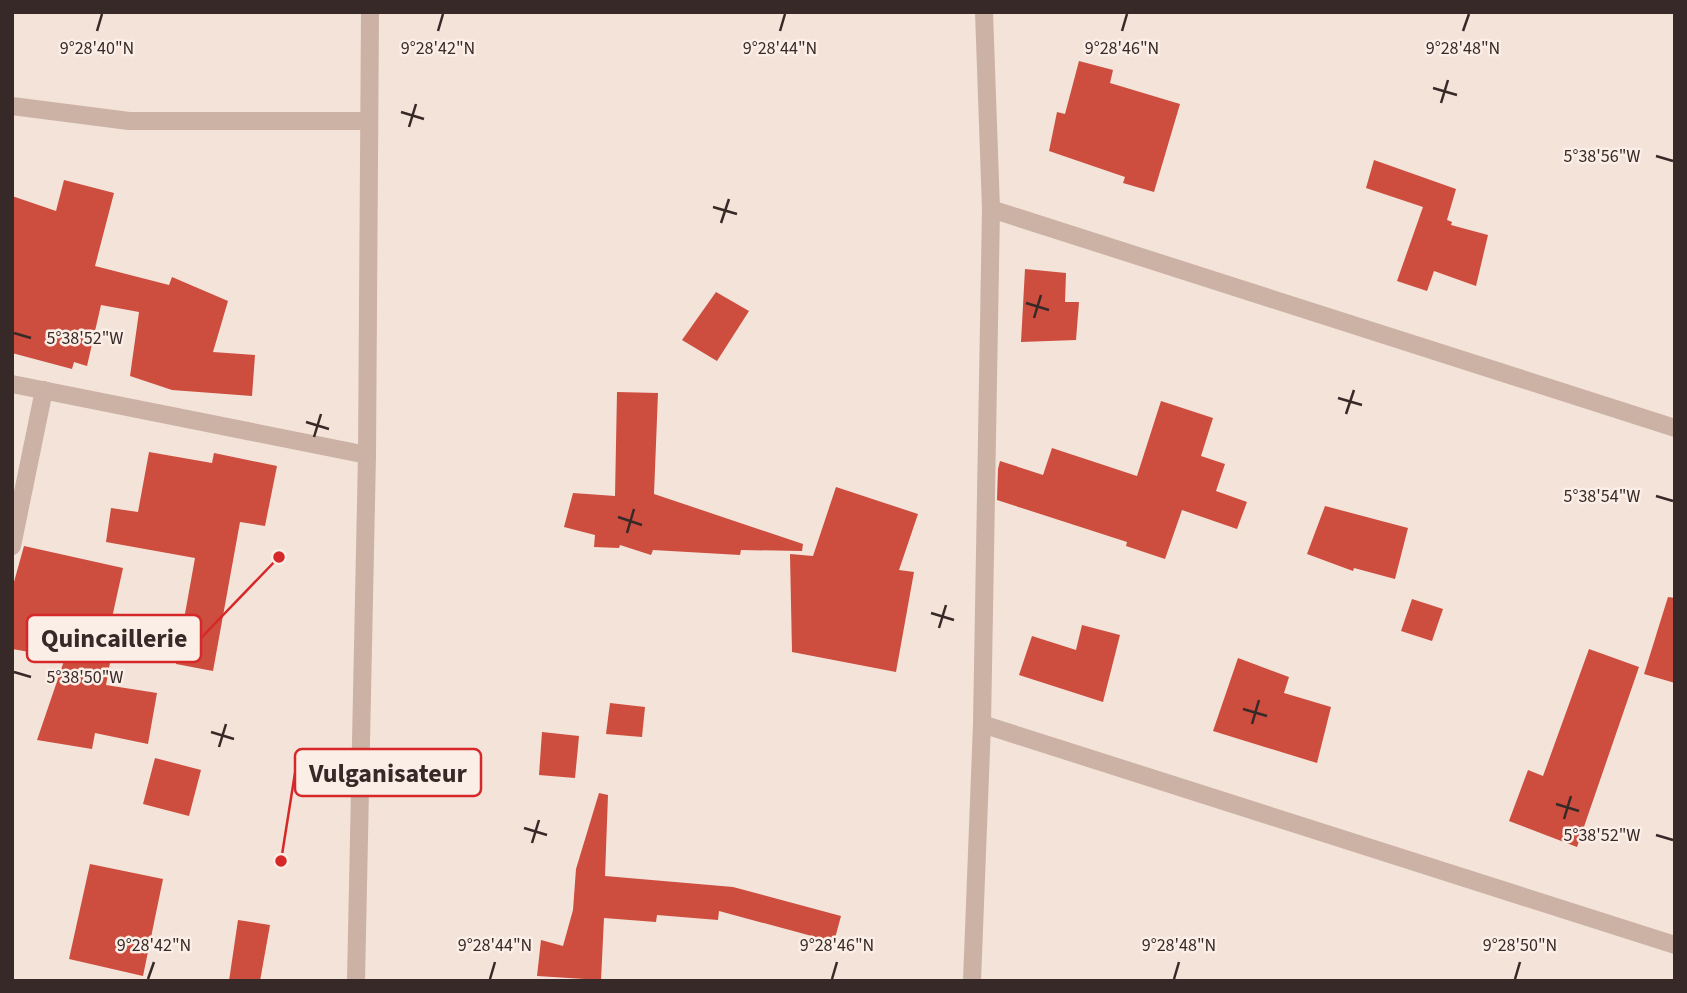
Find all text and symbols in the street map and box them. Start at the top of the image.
text: 9°28'40"N [60,36,134,61]
text: 9°28'42"N [401,36,475,61]
text: 9°28'44"N [743,36,817,61]
text: 9°28'46"N [1085,36,1159,61]
text: 9°28'48"N [1426,36,1500,61]
text: 5°38'56"W [1564,144,1641,169]
text: 5°38'52"W [47,326,124,351]
text: 5°38'54"W [1564,484,1641,509]
callout: Quincaillerie [27,615,201,662]
text: Quincaillerie [41,620,187,657]
text: 5°38'50"W [47,665,124,690]
callout: Vulganisateur [295,749,481,796]
text: Vulganisateur [308,755,468,792]
text: 5°38'52"W [1564,823,1641,848]
text: 9°28'42"N [117,933,191,958]
text: 9°28'44"N [458,933,532,958]
text: 9°28'46"N [800,933,874,958]
text: 9°28'48"N [1142,933,1216,958]
text: 9°28'50"N [1483,933,1557,958]

